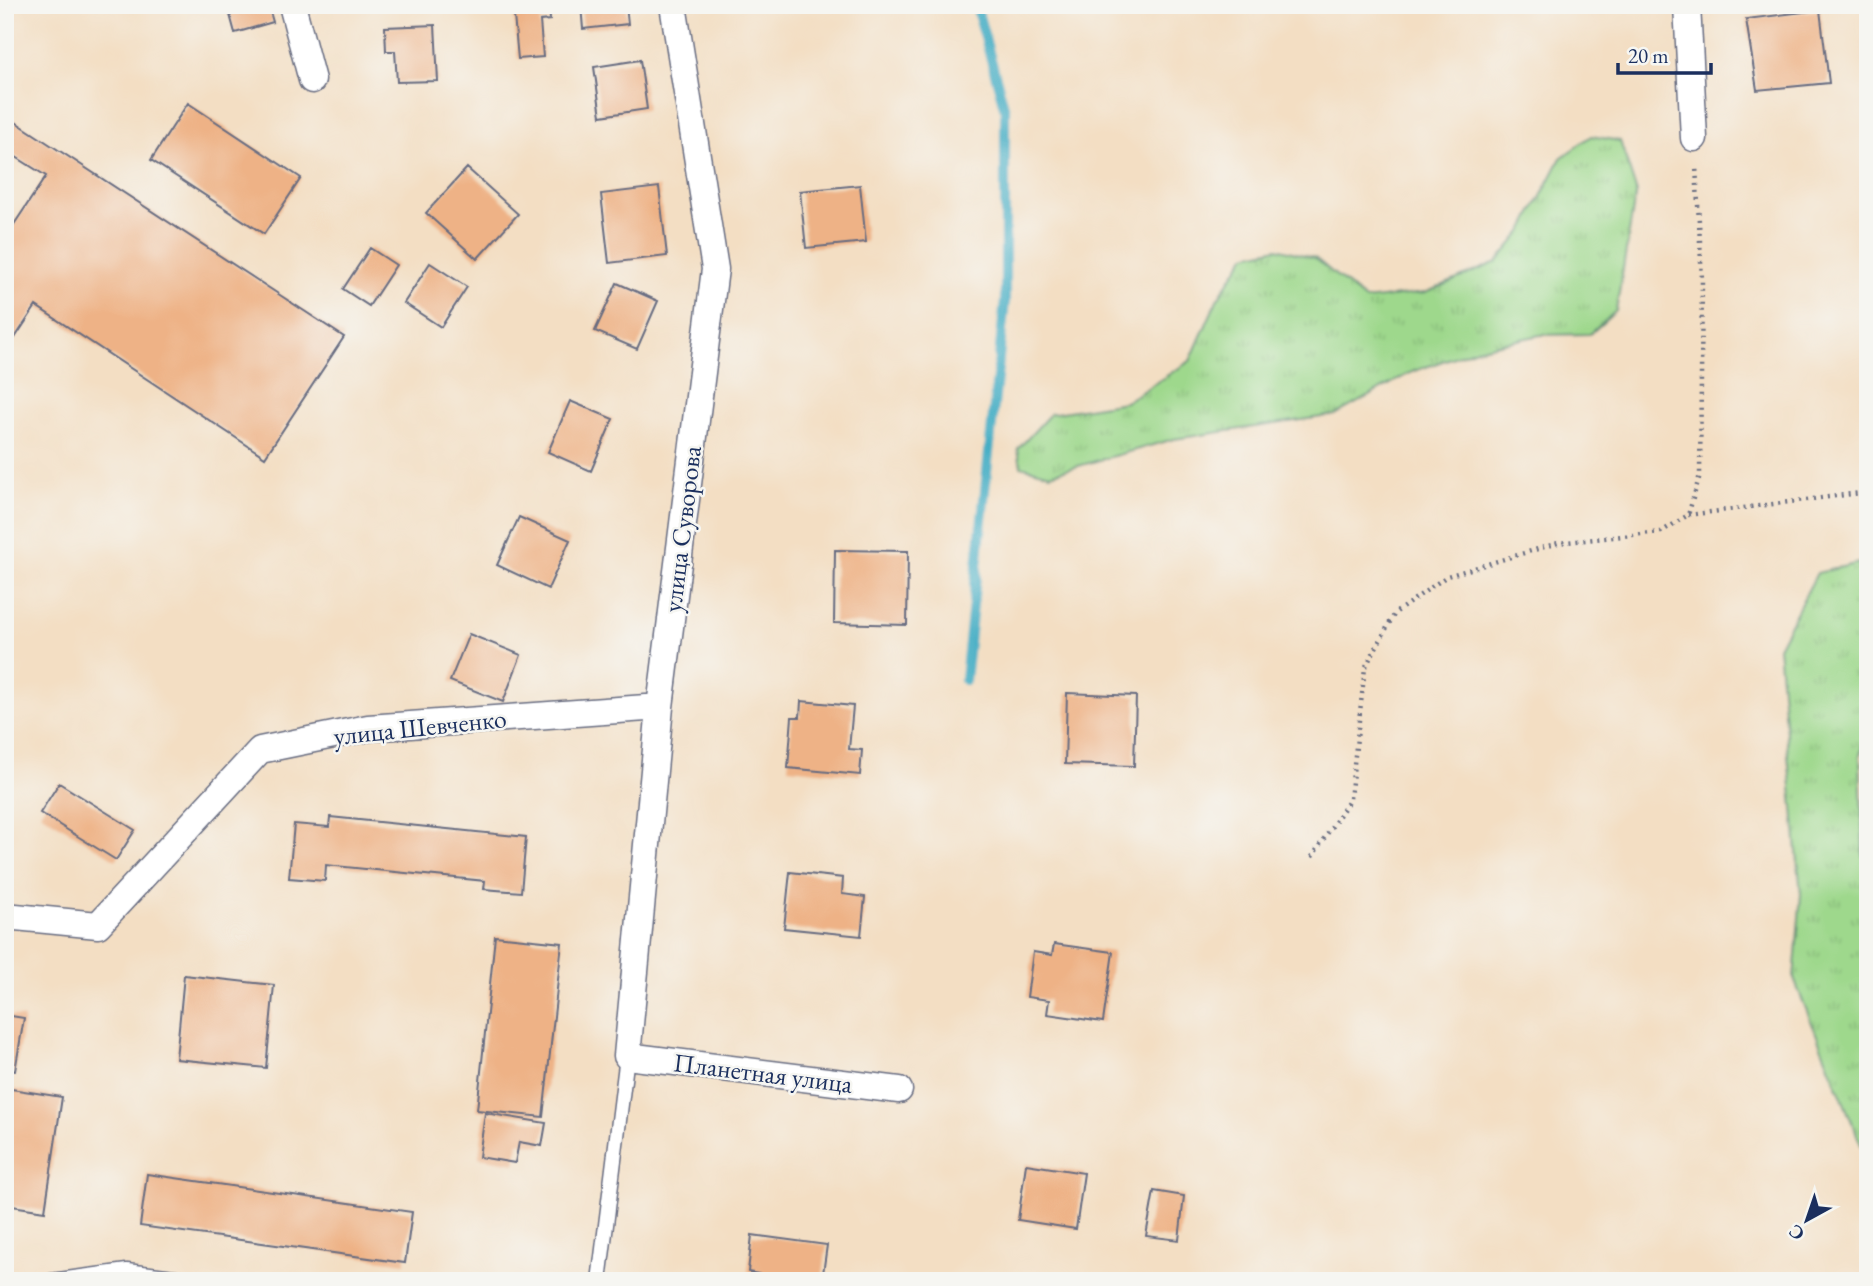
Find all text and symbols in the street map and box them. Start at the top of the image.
scale bar [1618,32,1710,76]
text: 20 m [1628,42,1669,69]
street label: улица Суворова [655,443,709,614]
street label: улица Шевченко [332,701,508,753]
street label: Планетная улица [671,1045,855,1101]
north arrow [1772,1184,1842,1254]
text: С [1783,1219,1810,1247]

